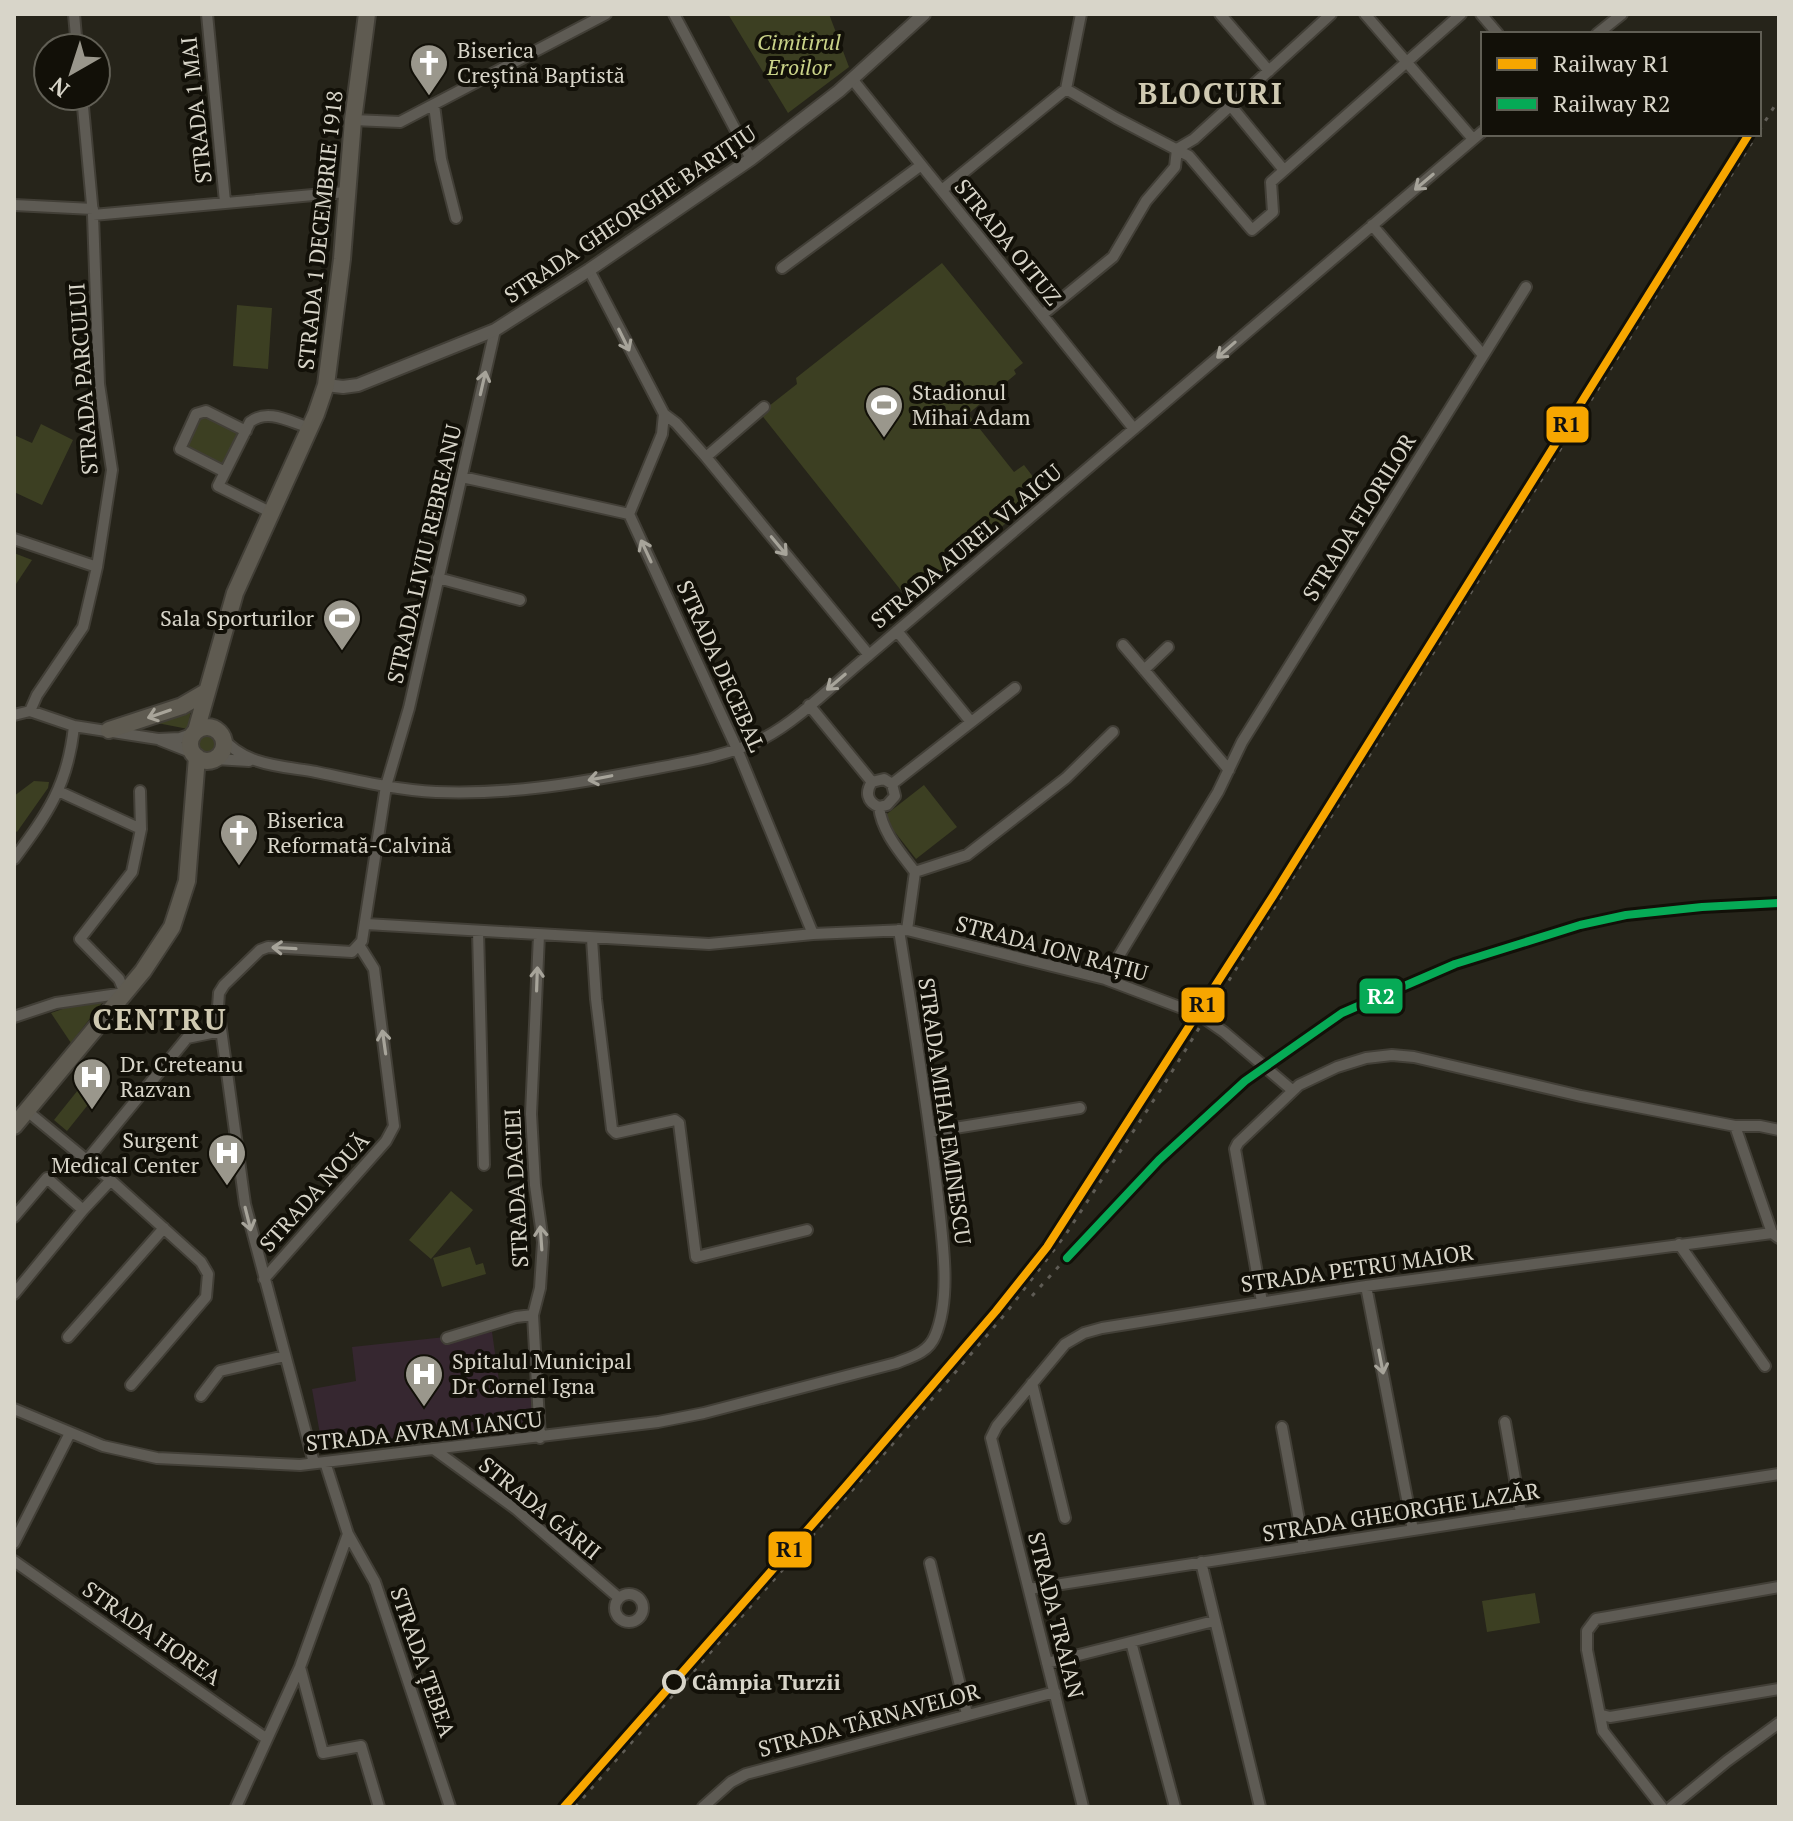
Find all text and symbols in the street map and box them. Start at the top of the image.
park label: Cimitirul Eroilor [757,27,841,81]
north arrow [32,32,112,112]
legend [1481,32,1761,136]
street label: STRADA 1 MAI [173,35,218,185]
place label: Biserica Creștină Baptistă [457,35,625,89]
church icon: Biserica Creștină Baptistă [408,42,450,97]
text: Railway R1 [1553,47,1670,79]
text: N [43,71,75,104]
district label: BLOCURI [1138,73,1284,113]
text: Railway R2 [1553,87,1670,119]
street label: STRADA 1 DECEMBRIE 1918 [290,89,349,371]
street label: STRADA GHEORGHE BARIȚIU [498,118,762,309]
street label: STRADA OITUZ [948,172,1068,311]
one-way arrow [1414,173,1434,191]
street label: STRADA PARCULUI [61,282,104,476]
one-way arrow [617,327,632,351]
one-way arrow [1216,341,1236,359]
one-way arrow [476,371,491,397]
place label: Stadionul Mihai Adam [912,377,1031,431]
sports icon: Stadionul Mihai Adam [863,384,905,439]
line badge: R1 [1545,405,1590,444]
text: R1 [1553,409,1581,438]
street label: STRADA LIVIU REBREANU [380,422,467,686]
street label: STRADA FLORILOR [1295,428,1422,606]
street label: STRADA AUREL VLAICU [864,457,1067,634]
one-way arrow [770,535,788,556]
one-way arrow [638,539,653,563]
street label: STRADA DECEBAL [671,575,772,756]
sports icon: Sala Sporturilor [321,597,363,652]
place label: Sala Sporturilor [160,603,315,632]
one-way arrow [826,673,847,691]
one-way arrow [147,708,172,722]
one-way arrow [588,772,614,787]
place label: Biserica Reformată-Calvină [267,805,452,859]
church icon: Biserica Reformată-Calvină [218,812,260,867]
street label: STRADA ION RAȚIU [953,908,1152,987]
one-way arrow [271,940,298,955]
one-way arrow [529,966,544,993]
street label: STRADA MIHAI EMINESCU [912,976,979,1246]
line badge: R2 [1358,977,1404,1015]
text: R2 [1367,981,1395,1010]
line badge: R1 [1180,986,1226,1024]
text: R1 [1189,989,1217,1018]
district label: CENTRU [93,999,227,1039]
one-way arrow [376,1030,391,1056]
place label: Dr. Creteanu Razvan [120,1049,244,1103]
hospital icon: Dr. Creteanu Razvan [71,1056,113,1111]
street label: STRADA DACIEI [497,1108,534,1268]
place label: Surgent Medical Center [51,1125,200,1179]
street label: STRADA NOUĂ [252,1125,376,1257]
hospital icon: Surgent Medical Center [206,1132,248,1187]
one-way arrow [242,1206,257,1231]
one-way arrow [533,1225,548,1252]
street label: STRADA PETRU MAIOR [1239,1237,1475,1298]
place label: Spitalul Municipal Dr Cornel Igna [452,1346,632,1400]
one-way arrow [1374,1349,1389,1375]
hospital icon: Spitalul Municipal Dr Cornel Igna [403,1353,445,1408]
street label: STRADA AVRAM IANCU [304,1404,544,1457]
street label: STRADA GĂRII [473,1450,607,1566]
street label: STRADA GHEORGHE LAZĂR [1260,1475,1542,1548]
street label: STRADA TRAIAN [1022,1529,1091,1701]
line badge: R1 [767,1530,813,1569]
text: R1 [776,1534,804,1563]
street label: STRADA HOREA [77,1574,228,1692]
street label: STRADA ȚEBEA [384,1583,463,1741]
place label: Câmpia Turzii [692,1667,841,1696]
marker: Câmpia Turzii [663,1671,685,1693]
street label: STRADA TÂRNAVELOR [755,1676,983,1763]

